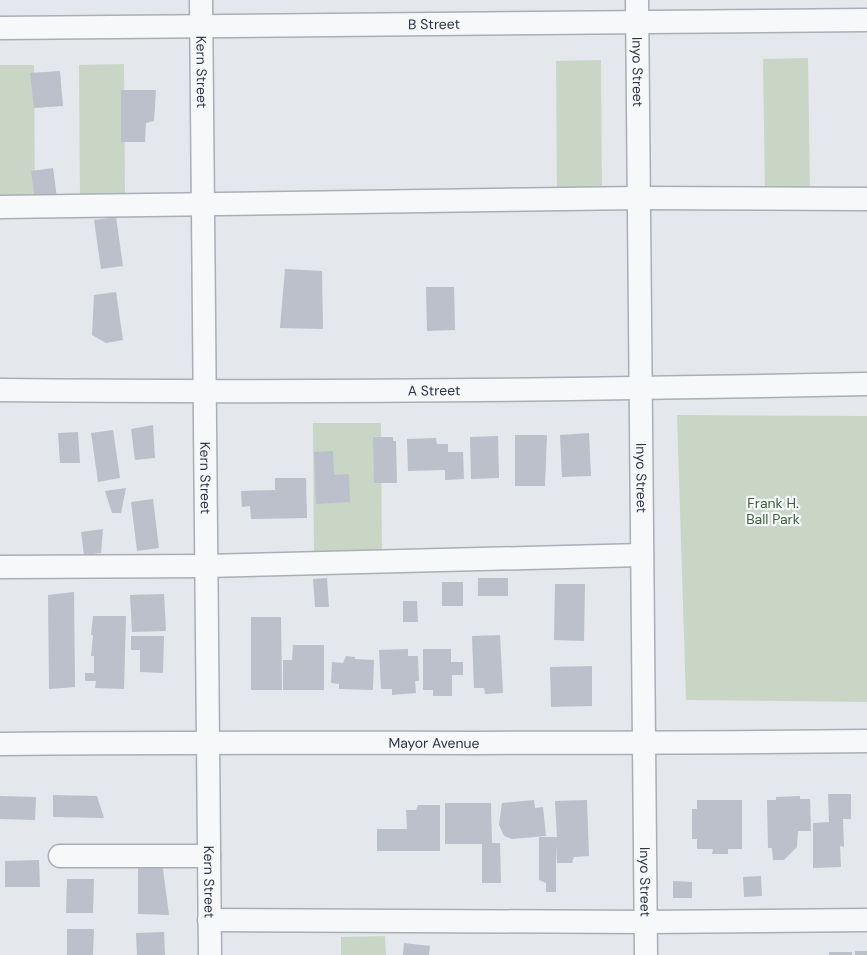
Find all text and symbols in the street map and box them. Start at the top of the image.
street label: B Street [408,15,460,33]
street label: Kern Street [192,36,211,108]
street label: Inyo Street [628,37,647,107]
street label: A Street [408,381,460,400]
street label: Kern Street [196,442,215,514]
street label: Inyo Street [632,443,651,513]
park label: Frank H. Ball Park [746,494,800,528]
street label: Mayor Avenue [388,734,480,752]
street label: Kern Street [200,846,219,918]
street label: Inyo Street [636,847,655,917]

